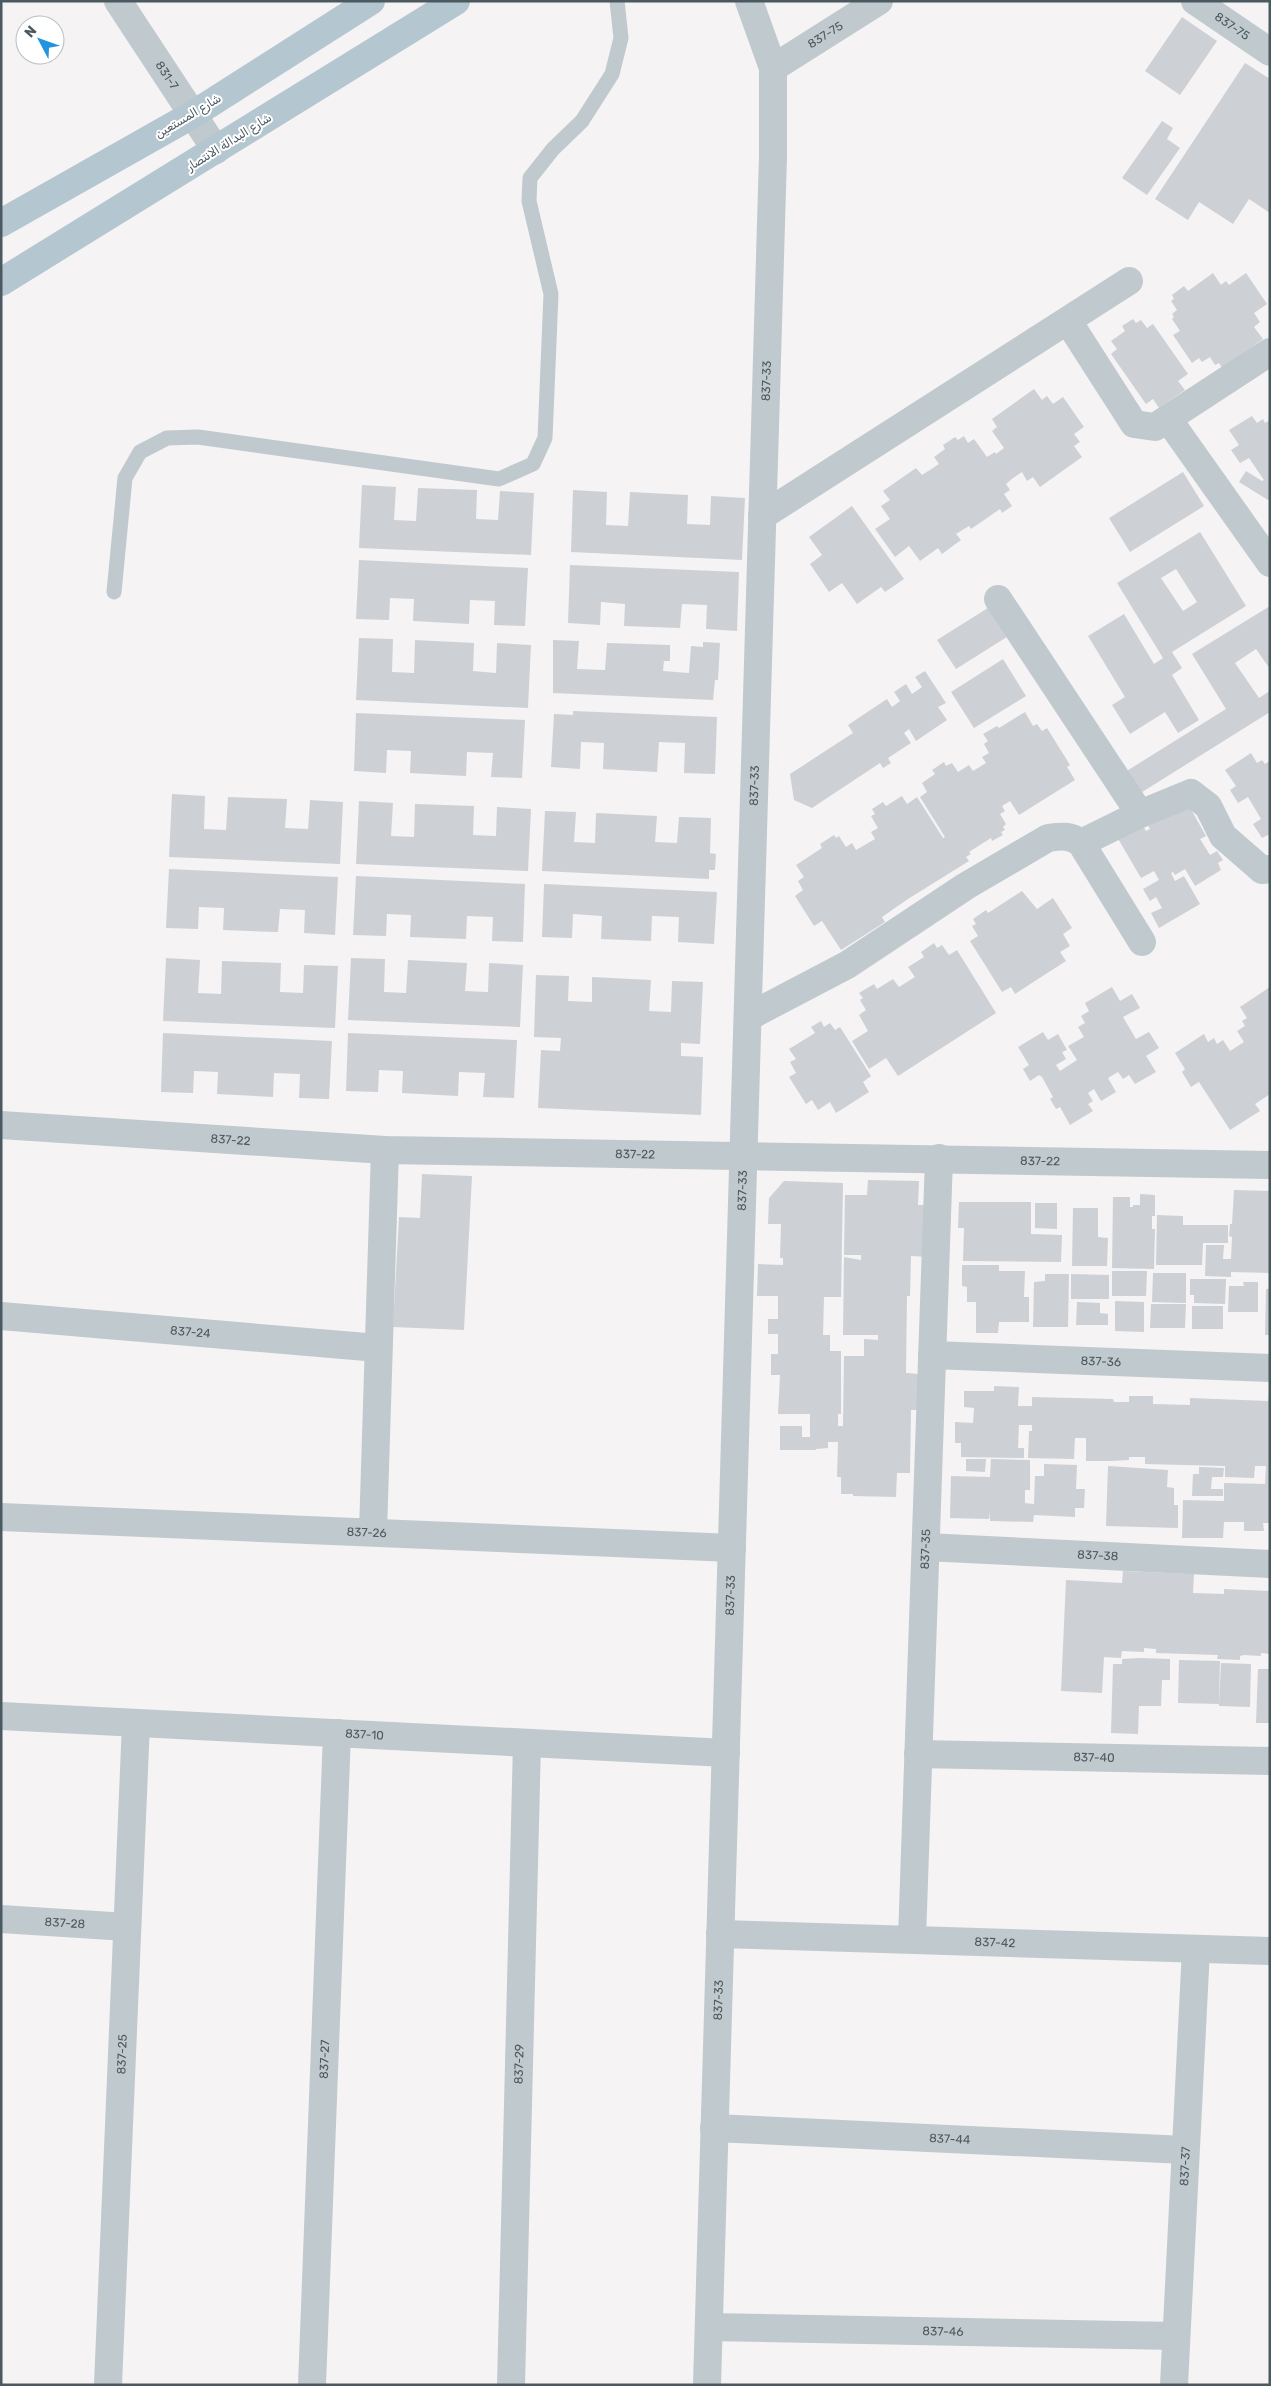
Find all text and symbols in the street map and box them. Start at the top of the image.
street label: 837-75 [1212,10,1252,43]
north arrow [15,15,65,65]
street label: 837-75 [805,19,846,51]
text: N [21,22,40,41]
street label: 831-7 [153,59,181,92]
street label: شارع المستعين [153,91,225,143]
street label: شارع البدالة الانتصار [183,110,275,176]
street label: 837-33 [759,360,774,401]
street label: 837-33 [747,765,762,806]
street label: 837-22 [210,1132,251,1148]
street label: 837-22 [615,1147,655,1162]
street label: 837-22 [1020,1154,1060,1168]
street label: 837-33 [735,1170,750,1211]
street label: 837-24 [170,1323,212,1341]
street label: 837-36 [1080,1354,1121,1369]
street label: 837-26 [346,1525,387,1540]
street label: 837-35 [918,1529,933,1570]
street label: 837-38 [1077,1547,1119,1563]
street label: 837-33 [723,1575,738,1616]
street label: 837-10 [345,1727,384,1743]
street label: 837-40 [1073,1750,1115,1765]
street label: 837-28 [44,1915,86,1931]
street label: 837-42 [974,1935,1016,1950]
street label: 837-33 [711,1980,726,2021]
street label: 837-25 [114,2034,130,2075]
street label: 837-27 [317,2039,332,2079]
street label: 837-29 [511,2044,526,2084]
street label: 837-44 [929,2131,971,2147]
street label: 837-37 [1177,2146,1193,2186]
street label: 837-46 [922,2324,964,2339]

